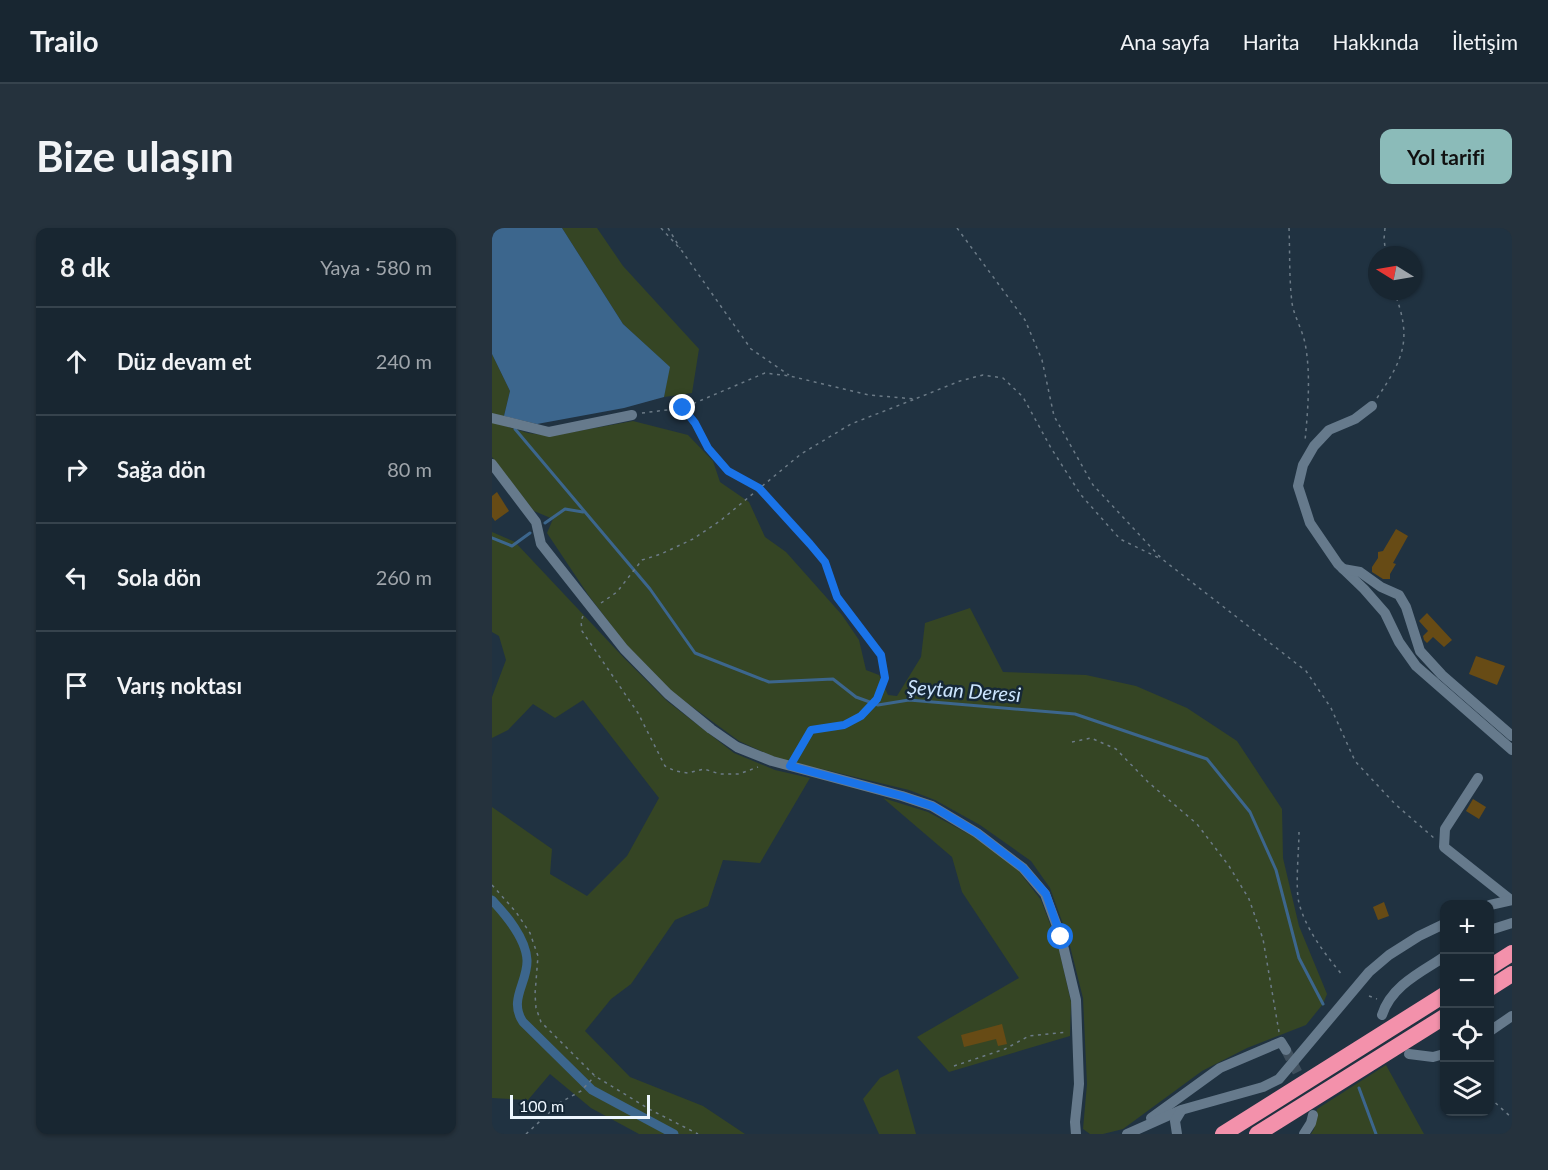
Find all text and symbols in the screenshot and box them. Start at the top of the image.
text: Trailo [30,24,99,58]
text: Ana sayfa [1120,29,1210,54]
text: Harita [1243,29,1299,54]
text: Hakkında [1332,29,1419,54]
text: İletişim [1452,29,1518,54]
button: Yol tarifi [1380,129,1512,184]
text: Bize ulaşın [36,131,234,181]
north arrow [1368,246,1422,300]
text: 8 dk [60,251,110,283]
text: Yaya · 580 m [320,255,432,279]
icon: ahead [60,345,93,378]
text: Düz devam et [117,348,252,375]
text: 240 m [376,349,432,373]
route end [669,394,695,420]
icon: right [60,453,93,486]
text: Sağa dön [117,456,206,483]
text: 80 m [387,457,432,481]
icon: left [60,561,93,594]
text: Sola dön [117,564,201,591]
text: 260 m [376,565,432,589]
icon: arrive [60,669,93,702]
text: Varış noktası [117,672,242,699]
water label: Şeytan Deresi [906,674,1022,706]
map controls [1440,900,1494,1116]
button: + [1440,900,1494,954]
route start [1047,923,1073,949]
button: − [1440,954,1494,1008]
button: locate [1440,1008,1494,1062]
button: layers [1440,1062,1494,1116]
scale bar [510,1092,650,1120]
text: 100 m [519,1096,564,1115]

